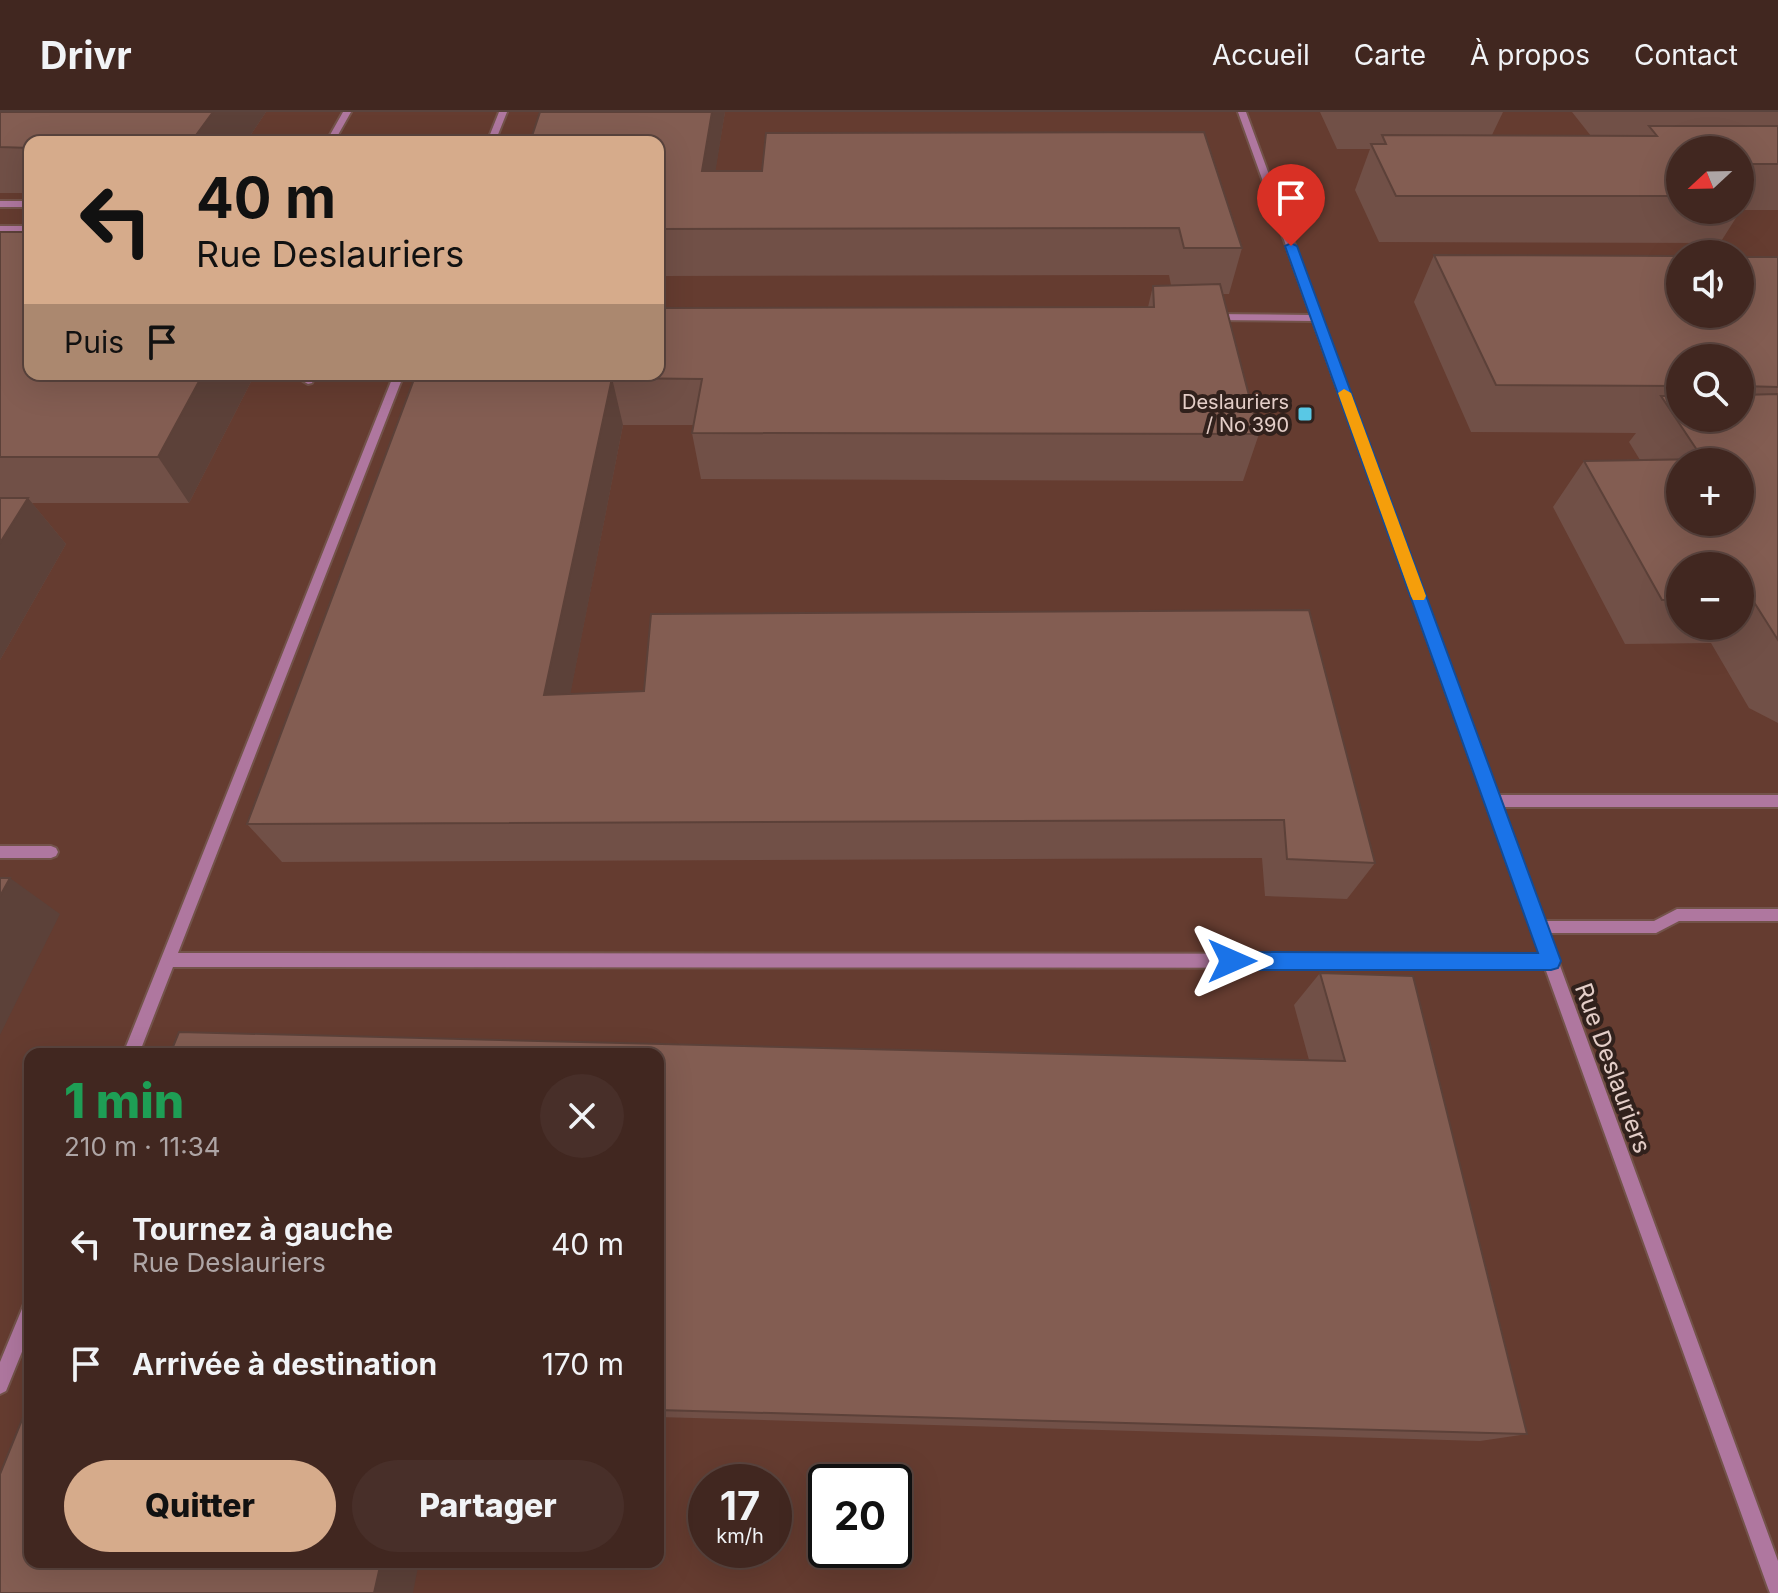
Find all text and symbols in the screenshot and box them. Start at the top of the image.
text: Drivr [40,32,132,78]
text: Accueil [1212,38,1310,72]
text: Carte [1354,38,1426,72]
text: À propos [1470,38,1590,72]
text: Contact [1634,38,1738,72]
north arrow [1666,136,1754,224]
map controls [1666,136,1754,640]
text: 40 m [196,164,336,232]
pin [1257,164,1325,246]
icon: left [64,168,168,272]
icon: arrive [1269,176,1313,220]
text: Rue Deslauriers [196,232,464,276]
button: sound [1666,240,1754,328]
icon: arrive [140,320,184,364]
text: Puis [64,324,124,360]
button: search [1666,344,1754,432]
place label: Deslauriers / No 390 [1182,390,1289,437]
marker: Deslauriers / No 390 [1296,405,1314,423]
button: + [1666,448,1754,536]
button: − [1666,552,1754,640]
position arrow [1190,919,1274,1003]
street label: Rue Deslauriers [1569,979,1657,1157]
text: 1 min [64,1071,184,1130]
button: close [540,1074,624,1158]
text: 210 m · 11:34 [64,1131,221,1162]
text: Tournez à gauche [132,1211,393,1247]
icon: left [64,1222,108,1266]
text: 40 m [551,1226,624,1262]
text: Rue Deslauriers [132,1247,326,1278]
icon: arrive [64,1342,108,1386]
text: Arrivée à destination [132,1346,437,1382]
text: 170 m [542,1346,624,1382]
button: Quitter [64,1460,336,1552]
button: Partager [352,1460,624,1552]
speed limit sign: 20 [808,1464,912,1568]
text: 17 [720,1481,760,1530]
text: km/h [716,1524,764,1548]

